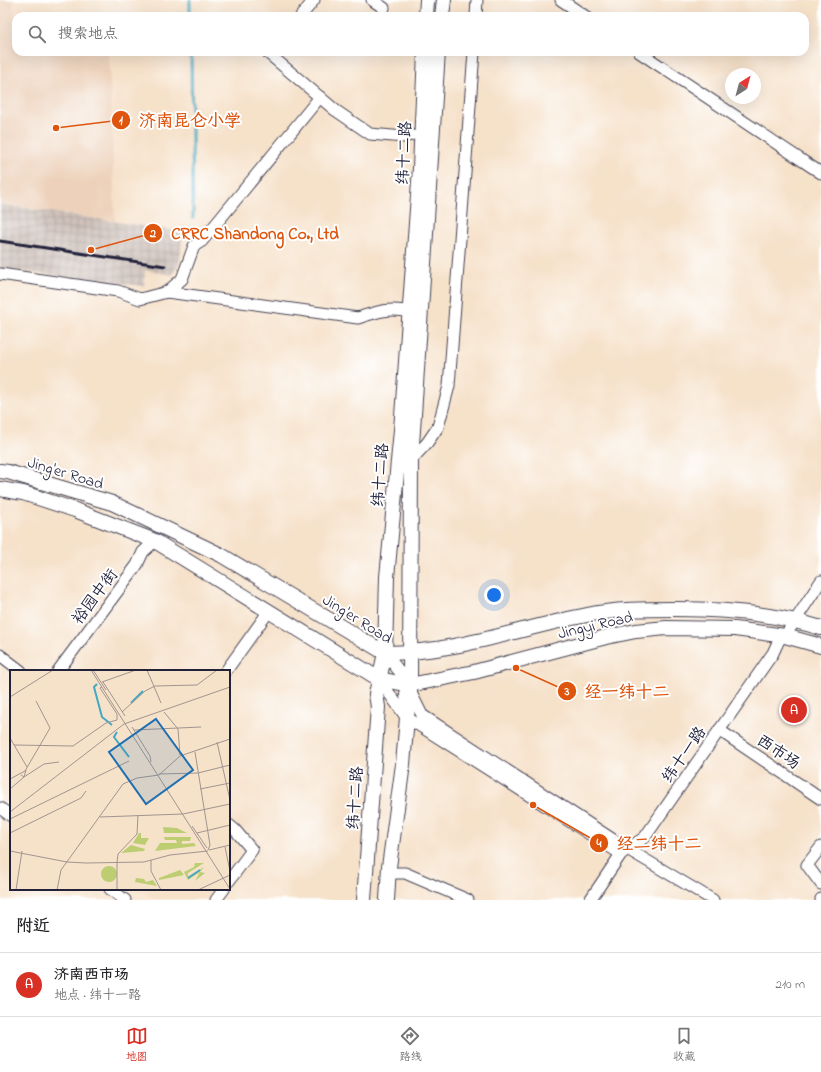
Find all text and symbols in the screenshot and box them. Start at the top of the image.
search box [12,12,809,56]
icon: search [26,23,48,45]
text: 搜索地点 [58,23,118,45]
north arrow [725,68,761,104]
callout: 济南昆仑小学 [111,106,249,135]
text: 济南昆仑小学 [139,109,241,134]
text: 1 [119,112,123,130]
street label: 纬十二路 [391,121,419,186]
callout: CRRC Shandong Co., Ltd [143,218,346,247]
text: CRRC Shandong Co., Ltd [171,222,339,249]
text: 2 [149,225,156,243]
street label: 纬十二路 [366,442,396,508]
street label: Jing'er Road [24,451,106,497]
street label: 裕园中街 [67,564,124,630]
your location [484,585,504,605]
street label: Jing'er Road [317,589,397,651]
street label: Jingyi Road [556,606,635,646]
inset map [10,670,230,890]
callout: 经一纬十二 [557,676,678,705]
text: 经一纬十二 [585,680,670,705]
text: 3 [564,683,570,701]
pin: A [781,695,807,725]
street label: 纬十一路 [656,722,713,788]
street label: 西市场 [751,729,804,776]
street label: 纬十二路 [342,765,370,831]
callout: 经二纬十二 [589,828,710,857]
text: 经二纬十二 [617,832,702,857]
text: 4 [596,835,602,853]
text: 附近 [16,914,50,939]
text: 济南西市场 [54,964,129,986]
text: A [25,975,33,994]
text: 210 m [775,975,805,994]
text: 地点 · 纬十一路 [54,986,141,1005]
tab: 地图 [126,1025,148,1065]
tab: 路线 [399,1025,421,1065]
tab: 收藏 [673,1025,695,1065]

